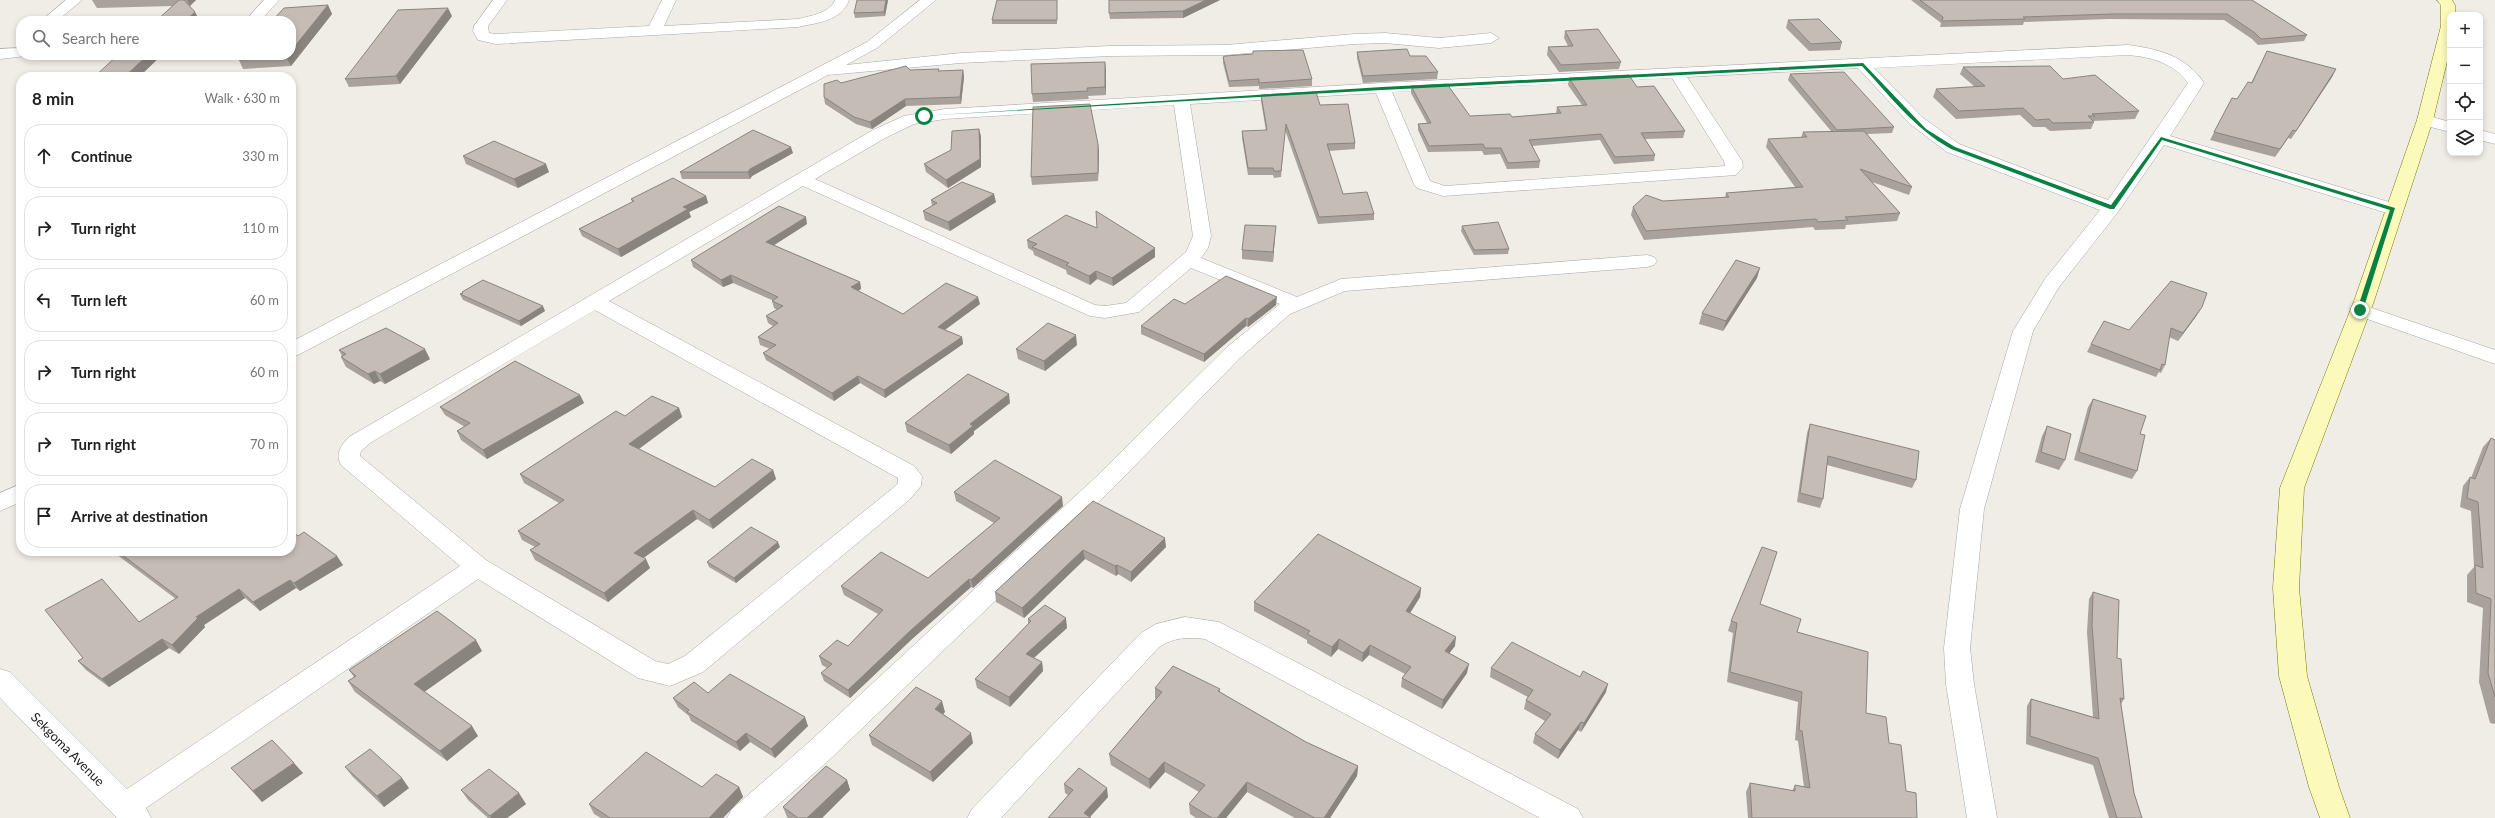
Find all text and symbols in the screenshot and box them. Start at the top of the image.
map controls [2447,12,2483,156]
button: + [2447,12,2483,48]
search box [16,16,296,60]
icon: search [30,27,52,49]
text: Search here [62,29,139,47]
button: − [2447,48,2483,84]
button: locate [2447,84,2483,120]
text: 8 min [32,88,74,109]
text: Walk · 630 m [204,90,280,106]
route start [915,107,933,125]
button: layers [2447,120,2483,156]
icon: ahead [33,145,55,167]
text: Continue [71,147,132,165]
text: 330 m [242,148,279,164]
icon: right [33,217,55,239]
text: Turn right [71,219,136,237]
text: 110 m [242,220,279,236]
icon: left [33,289,55,311]
text: Turn left [71,291,127,309]
text: 60 m [250,292,279,308]
route end [2351,301,2369,319]
icon: right [33,361,55,383]
text: Turn right [71,363,136,381]
text: 60 m [250,364,279,380]
icon: right [33,433,55,455]
text: Turn right [71,435,136,453]
text: 70 m [250,436,279,452]
icon: arrive [33,505,55,527]
text: Arrive at destination [71,507,208,525]
street label: Sekgoma Avenue [28,709,108,789]

